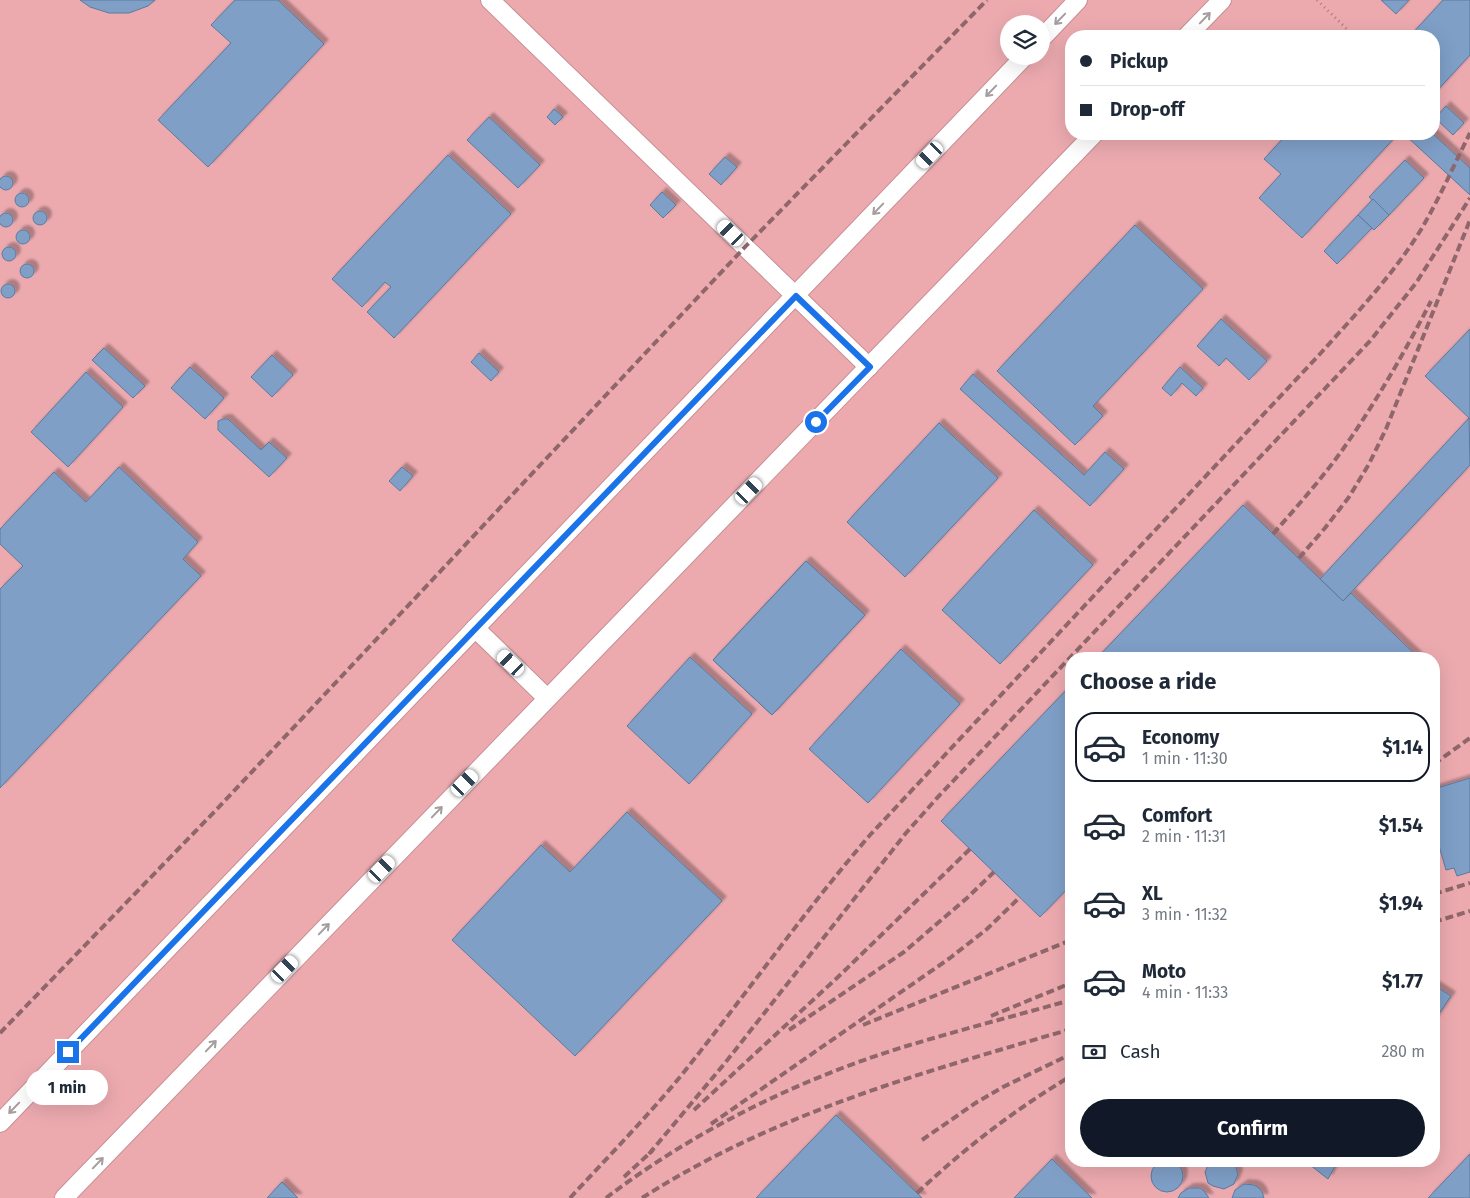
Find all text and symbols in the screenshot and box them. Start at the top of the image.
one-way arrow [1199,12,1211,24]
one-way arrow [1054,13,1066,26]
map controls [1000,15,1050,65]
button: layers [1000,15,1050,65]
text: Pickup [1110,50,1168,73]
one-way arrow [985,85,997,98]
text: Drop-off [1110,98,1184,121]
car [914,139,945,171]
one-way arrow [872,203,885,215]
car [714,217,747,249]
route start [805,411,827,433]
car [733,475,764,507]
car [494,647,527,679]
text: Choose a ride [1080,668,1216,695]
icon: car [1082,725,1127,770]
text: Economy [1142,726,1219,749]
text: $1.14 [1382,736,1423,759]
text: 1 min · 11:30 [1142,749,1228,768]
car [449,767,480,799]
icon: car [1082,803,1127,848]
text: Comfort [1142,804,1212,827]
one-way arrow [431,806,443,819]
text: $1.54 [1379,814,1423,837]
text: 2 min · 11:31 [1142,827,1226,846]
car [366,853,397,885]
icon: car [1082,881,1127,926]
text: XL [1142,882,1163,905]
text: $1.94 [1379,892,1423,915]
text: 3 min · 11:32 [1142,905,1228,924]
one-way arrow [318,923,330,935]
car [269,953,300,985]
icon: car [1082,959,1127,1004]
text: Moto [1142,960,1186,983]
text: $1.77 [1382,970,1423,993]
text: 4 min · 11:33 [1142,983,1228,1002]
icon: cash [1080,1038,1108,1066]
one-way arrow [205,1040,217,1052]
text: Cash [1120,1040,1161,1063]
route end [57,1041,79,1063]
text: 280 m [1381,1042,1425,1061]
callout: 1 min [27,1070,109,1104]
text: 1 min [48,1078,86,1097]
button: Confirm [1080,1099,1425,1157]
one-way arrow [8,1102,20,1115]
one-way arrow [92,1157,104,1169]

